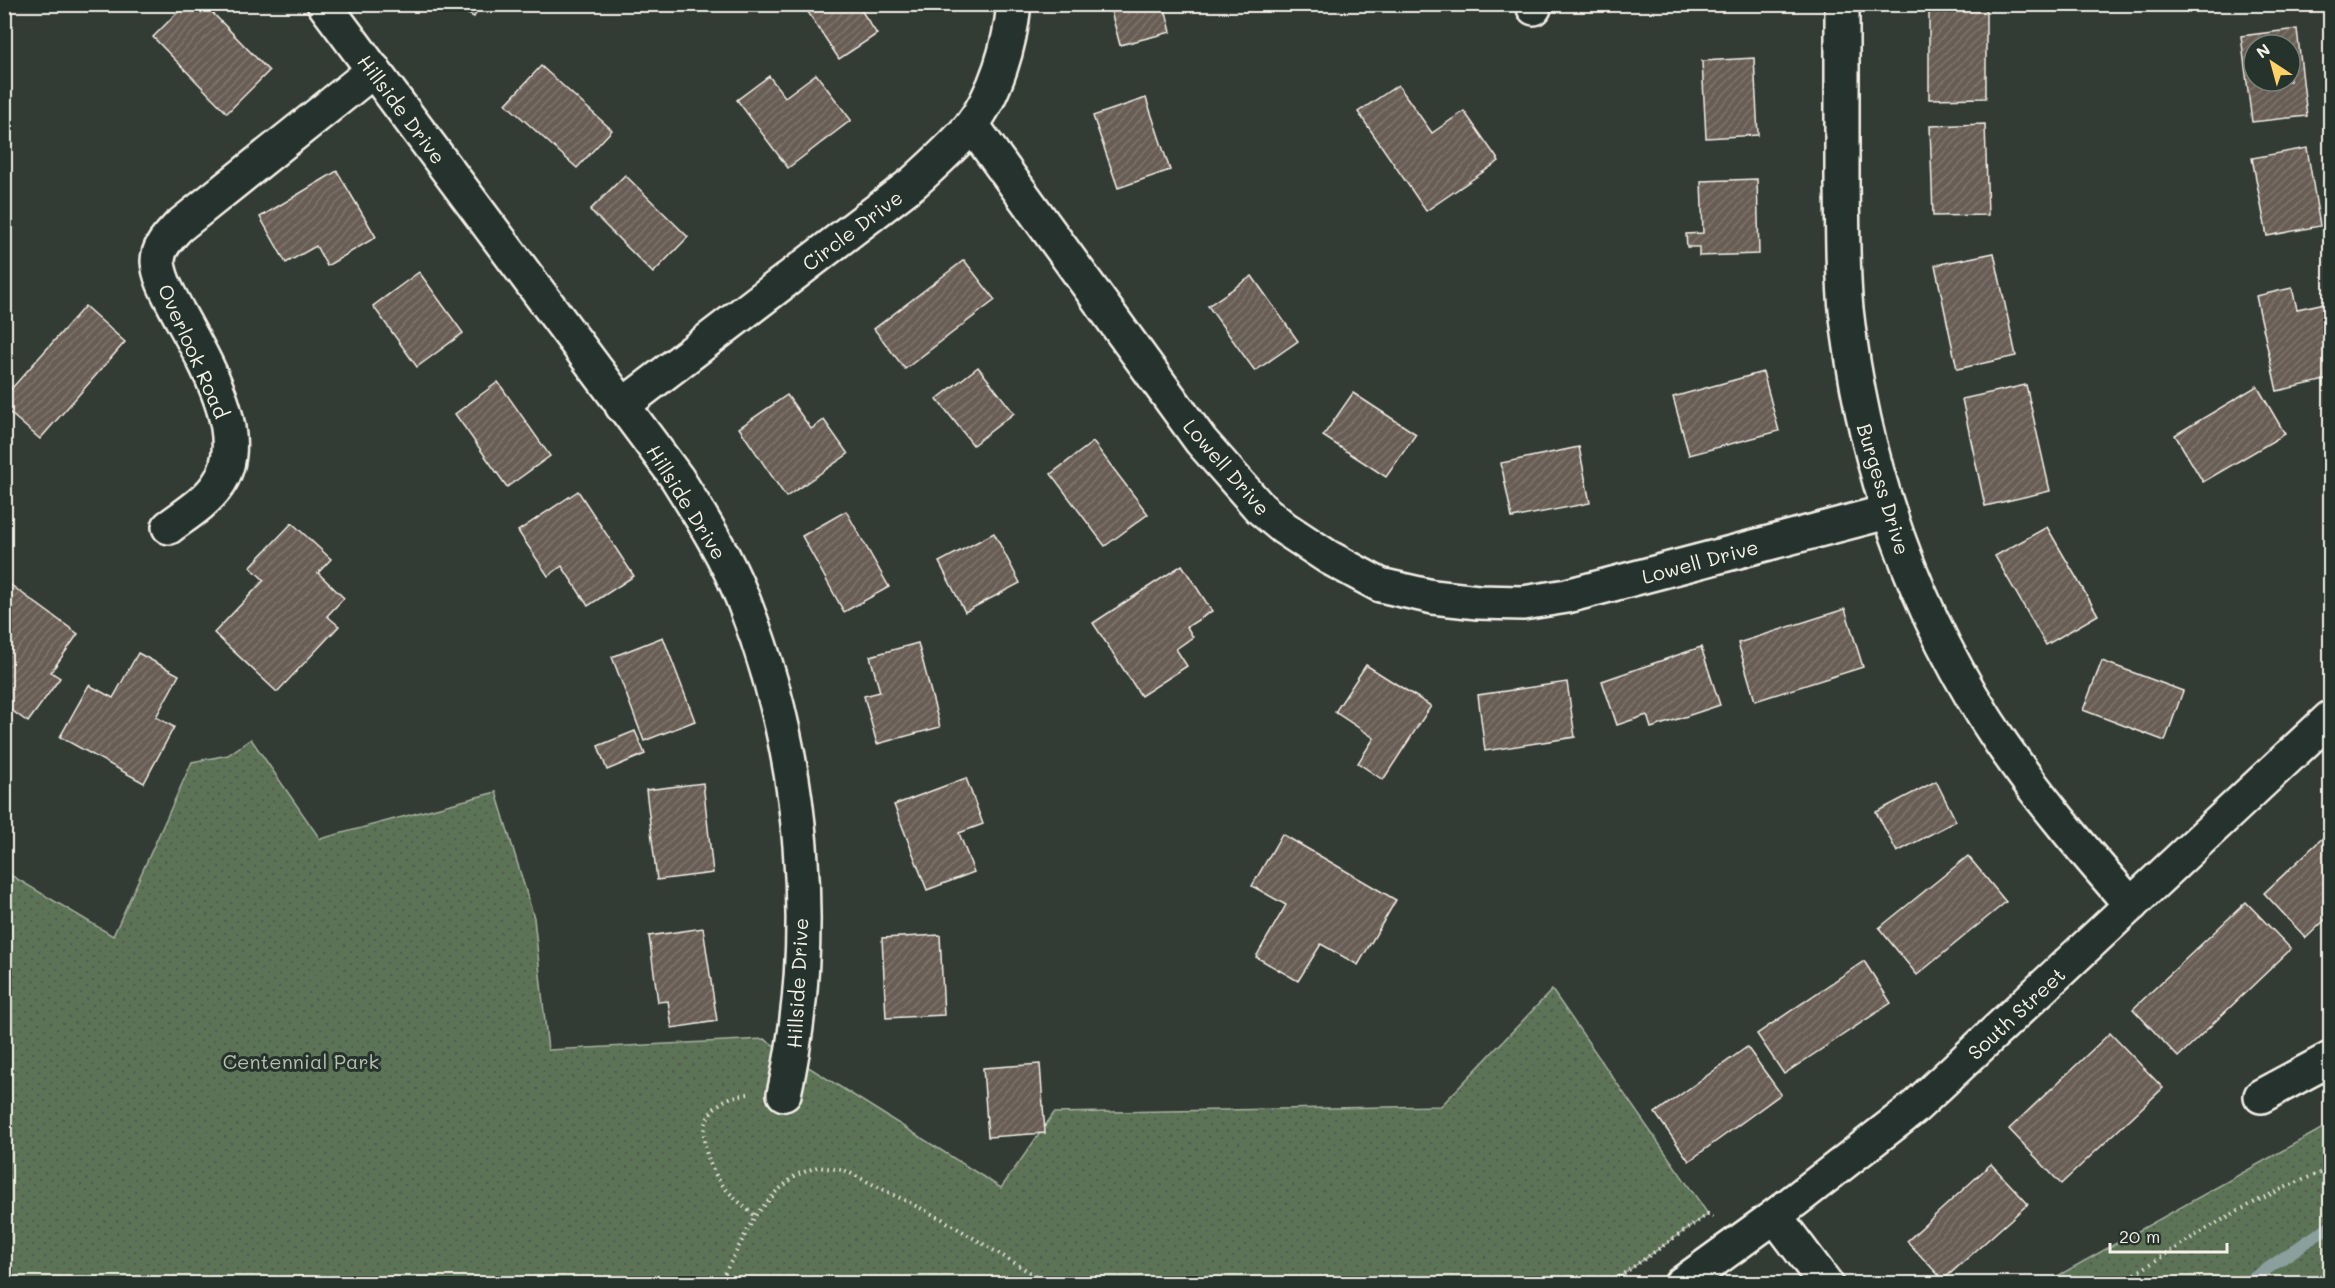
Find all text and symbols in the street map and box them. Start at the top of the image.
north arrow [2242,33,2302,93]
text: N [2252,38,2274,63]
street label: Hillside Drive [352,49,452,169]
street label: Circle Drive [797,184,907,276]
street label: Overlook Road [153,280,235,422]
street label: Lowell Drive [1178,413,1276,521]
street label: Burgess Drive [1852,420,1916,558]
street label: Hillside Drive [641,440,733,564]
street label: Lowell Drive [1639,533,1761,589]
street label: Hillside Drive [781,917,813,1049]
street label: South Street [1962,961,2070,1065]
park label: Centennial Park [223,1048,379,1074]
scale bar [2110,1216,2227,1254]
text: 20 m [2119,1224,2160,1248]

